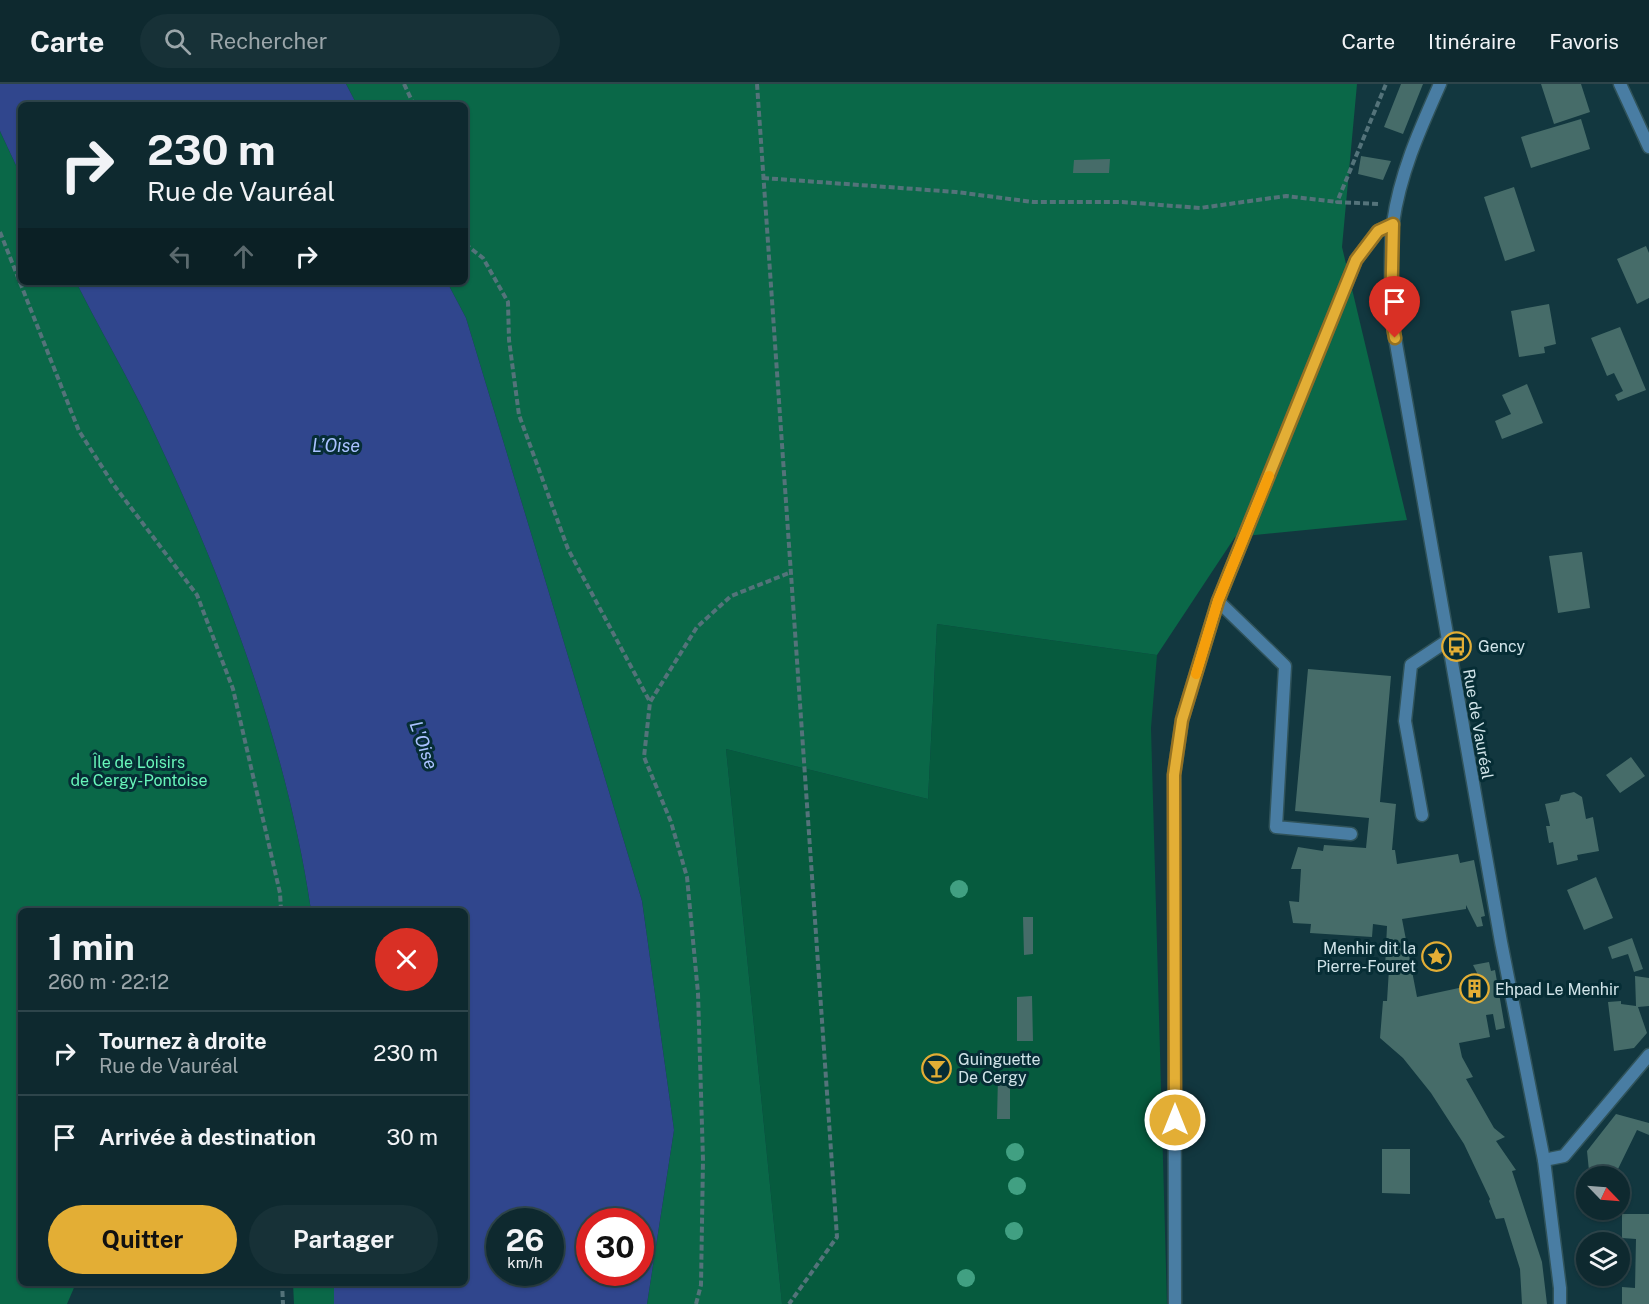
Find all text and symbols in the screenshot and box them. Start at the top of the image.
search box [140,14,560,68]
text: Carte [30,25,104,58]
icon: search [161,25,194,58]
text: Rechercher [209,28,327,54]
text: Carte [1341,29,1395,54]
text: Itinéraire [1428,29,1516,54]
text: Favoris [1549,29,1619,54]
text: 230 m [147,125,276,174]
icon: right [48,126,126,204]
text: Rue de Vauréal [147,175,336,207]
icon: left [164,240,197,273]
icon: ahead [227,240,260,273]
icon: right [290,240,323,273]
pin [1369,276,1420,338]
icon: arrive [1378,285,1411,318]
water label: L’Oise [312,435,360,456]
bus stop icon: Gency [1441,630,1473,662]
place label: Gency [1478,637,1526,656]
street label: Rue de Vauréal [1459,667,1497,781]
water label: L'Oise [406,718,442,772]
park label: Île de Loisirs de Cergy-Pontoise [70,752,208,790]
text: 1 min [48,926,135,968]
button: close [375,928,438,991]
place label: Menhir dit la Pierre-Fouret [1316,939,1416,976]
place icon: Menhir dit la Pierre-Fouret [1421,941,1453,973]
text: 260 m · 22:12 [48,970,169,994]
building icon: Ehpad Le Menhir [1458,973,1490,1005]
place label: Ehpad Le Menhir [1495,980,1619,999]
text: Tournez à droite [99,1028,267,1054]
icon: right [48,1037,81,1070]
text: 230 m [373,1040,438,1066]
place label: Guinguette De Cergy [958,1050,1041,1087]
bar icon: Guinguette De Cergy [921,1052,953,1084]
text: Rue de Vauréal [99,1054,239,1078]
position arrow [1143,1088,1207,1152]
icon: arrive [48,1121,81,1154]
text: Arrivée à destination [99,1124,316,1150]
text: 30 m [386,1124,438,1150]
north arrow [1576,1166,1630,1220]
map controls [1576,1166,1630,1286]
button: Quitter [48,1205,237,1274]
button: Partager [249,1205,438,1274]
speed limit sign: 30 [576,1208,654,1286]
text: 26 [506,1222,544,1258]
button: layers [1576,1232,1630,1286]
text: km/h [507,1254,543,1271]

